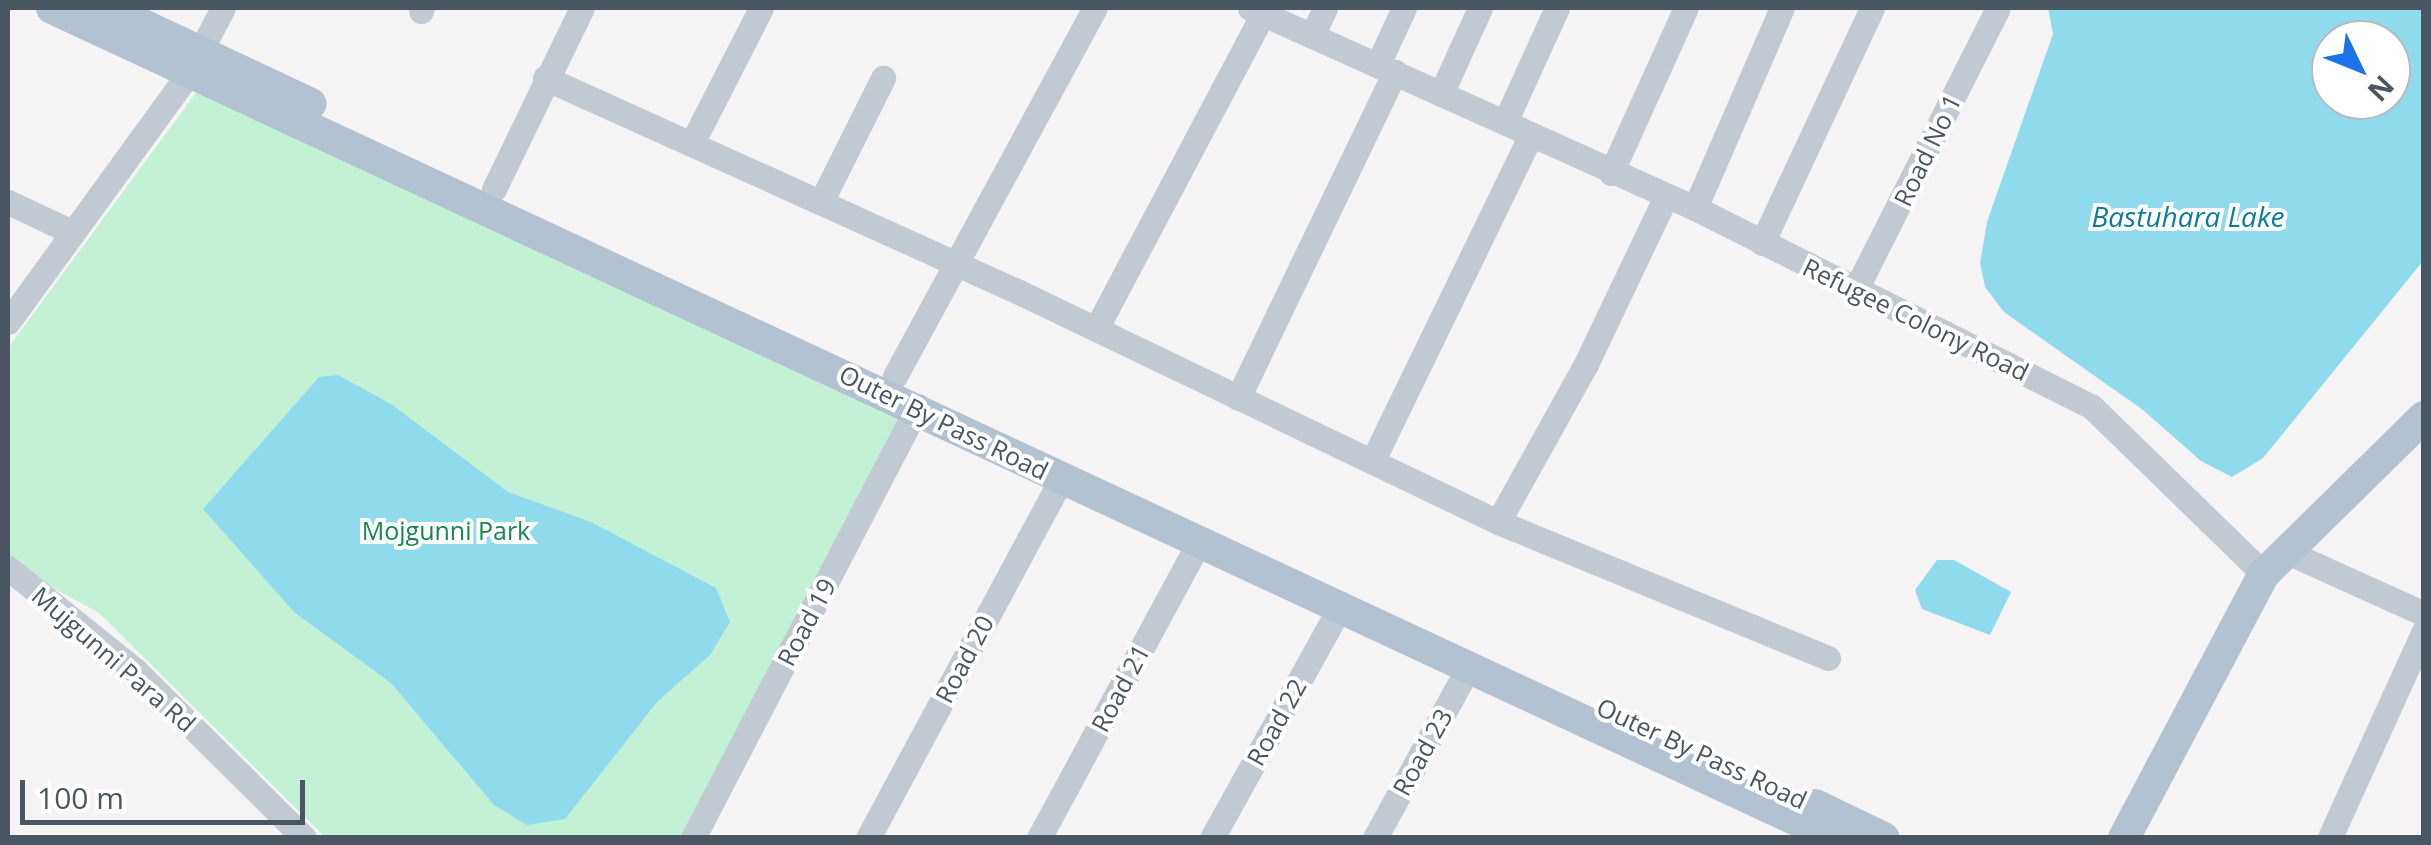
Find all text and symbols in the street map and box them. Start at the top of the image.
north arrow [2311,20,2411,120]
text: N [2360,68,2403,110]
street label: Road No 1 [1887,89,1967,211]
water label: Bastuhara Lake [2091,199,2285,233]
street label: Refugee Colony Road [1798,251,2034,387]
street label: Outer By Pass Road [835,358,1053,486]
park label: Mojgunni Park [362,515,530,545]
street label: Road 19 [771,573,841,671]
street label: Mujgunni Para Rd [26,580,202,738]
street label: Road 20 [929,610,999,708]
street label: Road 21 [1085,639,1155,737]
street label: Road 22 [1240,673,1312,771]
street label: Outer By Pass Road [1592,691,1812,815]
street label: Road 23 [1386,703,1458,801]
scale bar [25,760,310,822]
text: 100 m [37,777,124,818]

